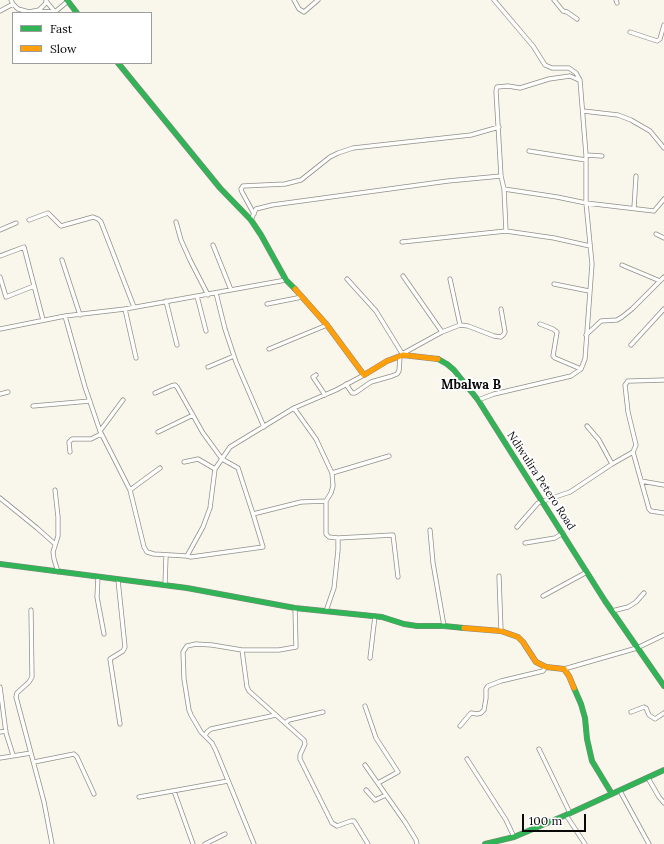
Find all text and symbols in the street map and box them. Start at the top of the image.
legend [12,12,152,64]
text: Fast [50,21,73,36]
text: Slow [50,41,77,56]
district label: Mbalwa B [441,377,501,393]
street label: Ndiwulira Petero Road [504,429,578,533]
scale bar [524,806,588,832]
text: 100 m [529,813,562,828]

